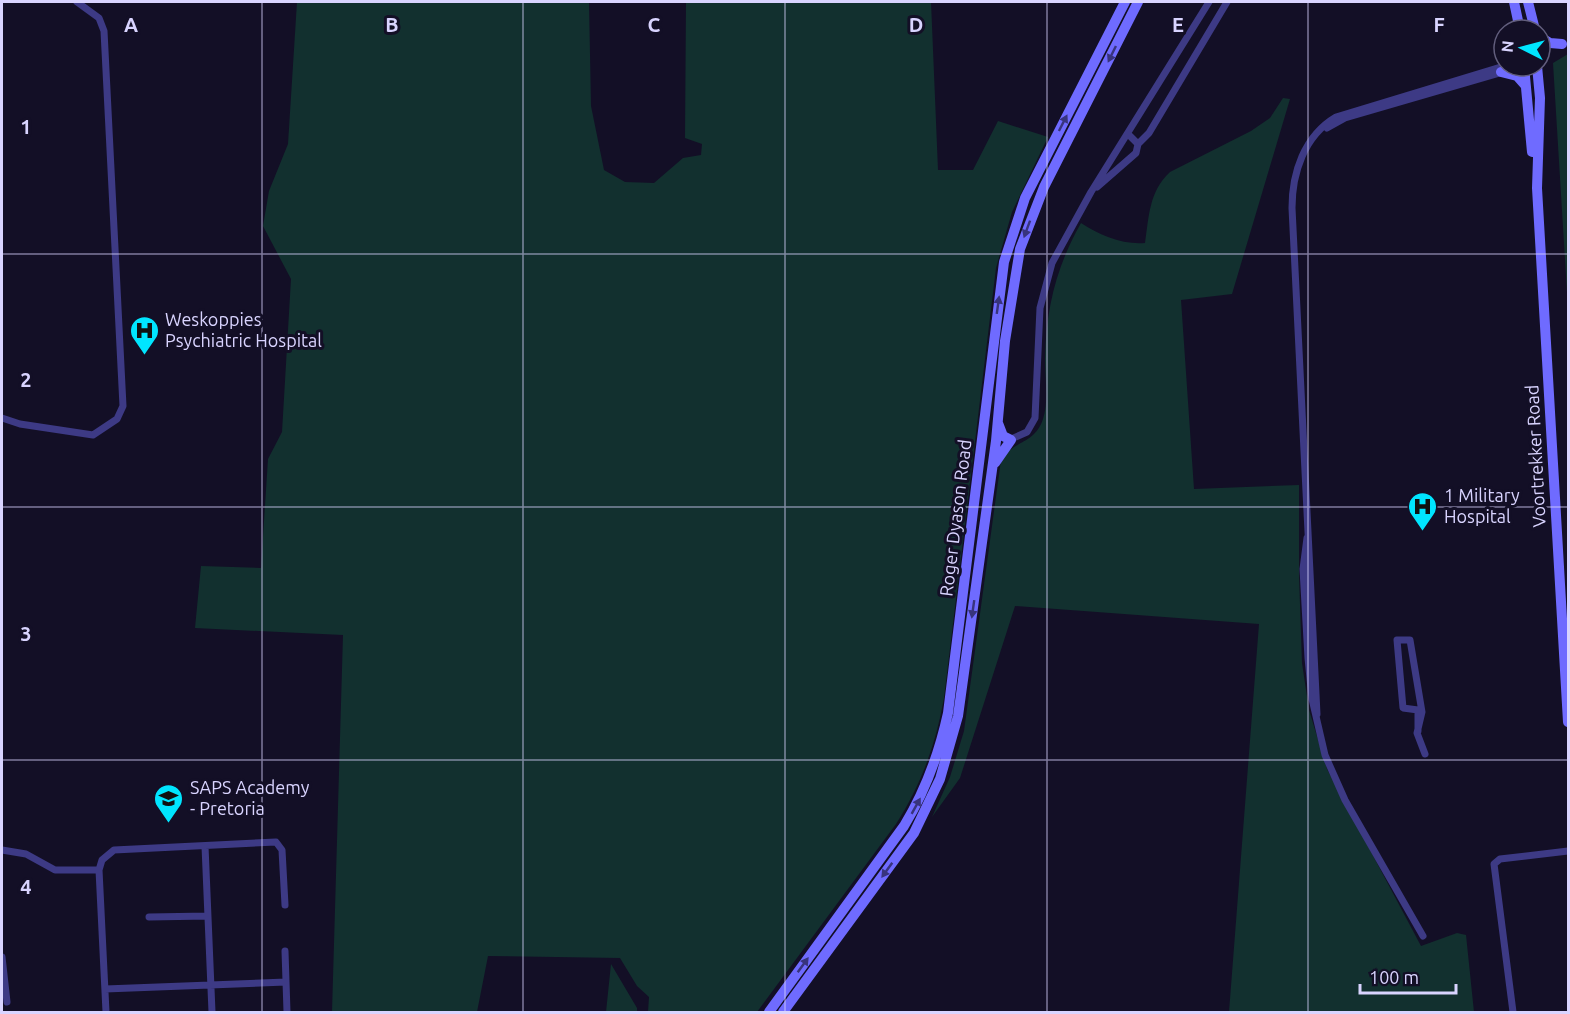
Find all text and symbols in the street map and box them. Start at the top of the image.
text: A [124,13,138,36]
text: B [385,13,399,36]
text: C [648,13,661,36]
text: D [909,13,923,36]
text: E [1172,13,1184,36]
text: F [1433,13,1445,36]
north arrow [1492,18,1552,78]
text: N [1498,40,1517,53]
one-way arrow [1107,45,1117,63]
one-way arrow [1058,114,1068,131]
text: 1 [20,115,32,138]
one-way arrow [1021,221,1031,239]
one-way arrow [994,296,1003,315]
place label: Weskoppies Psychiatric Hospital [165,309,322,350]
hospital icon: Weskoppies Psychiatric Hospital [128,314,160,356]
text: 2 [20,368,32,391]
street label: Voortrekker Road [1521,384,1549,528]
street label: Roger Dyason Road [935,438,975,597]
place label: 1 Military Hospital [1444,485,1520,526]
hospital icon: 1 Military Hospital [1407,490,1439,532]
one-way arrow [968,600,977,619]
text: 3 [20,622,32,645]
place label: SAPS Academy - Pretoria [190,777,310,818]
school or university icon: SAPS Academy - Pretoria [153,782,185,824]
one-way arrow [911,797,921,814]
one-way arrow [881,861,893,877]
text: 4 [20,875,32,898]
scale bar [1360,957,1456,995]
one-way arrow [797,958,809,974]
text: 100 m [1369,967,1419,987]

